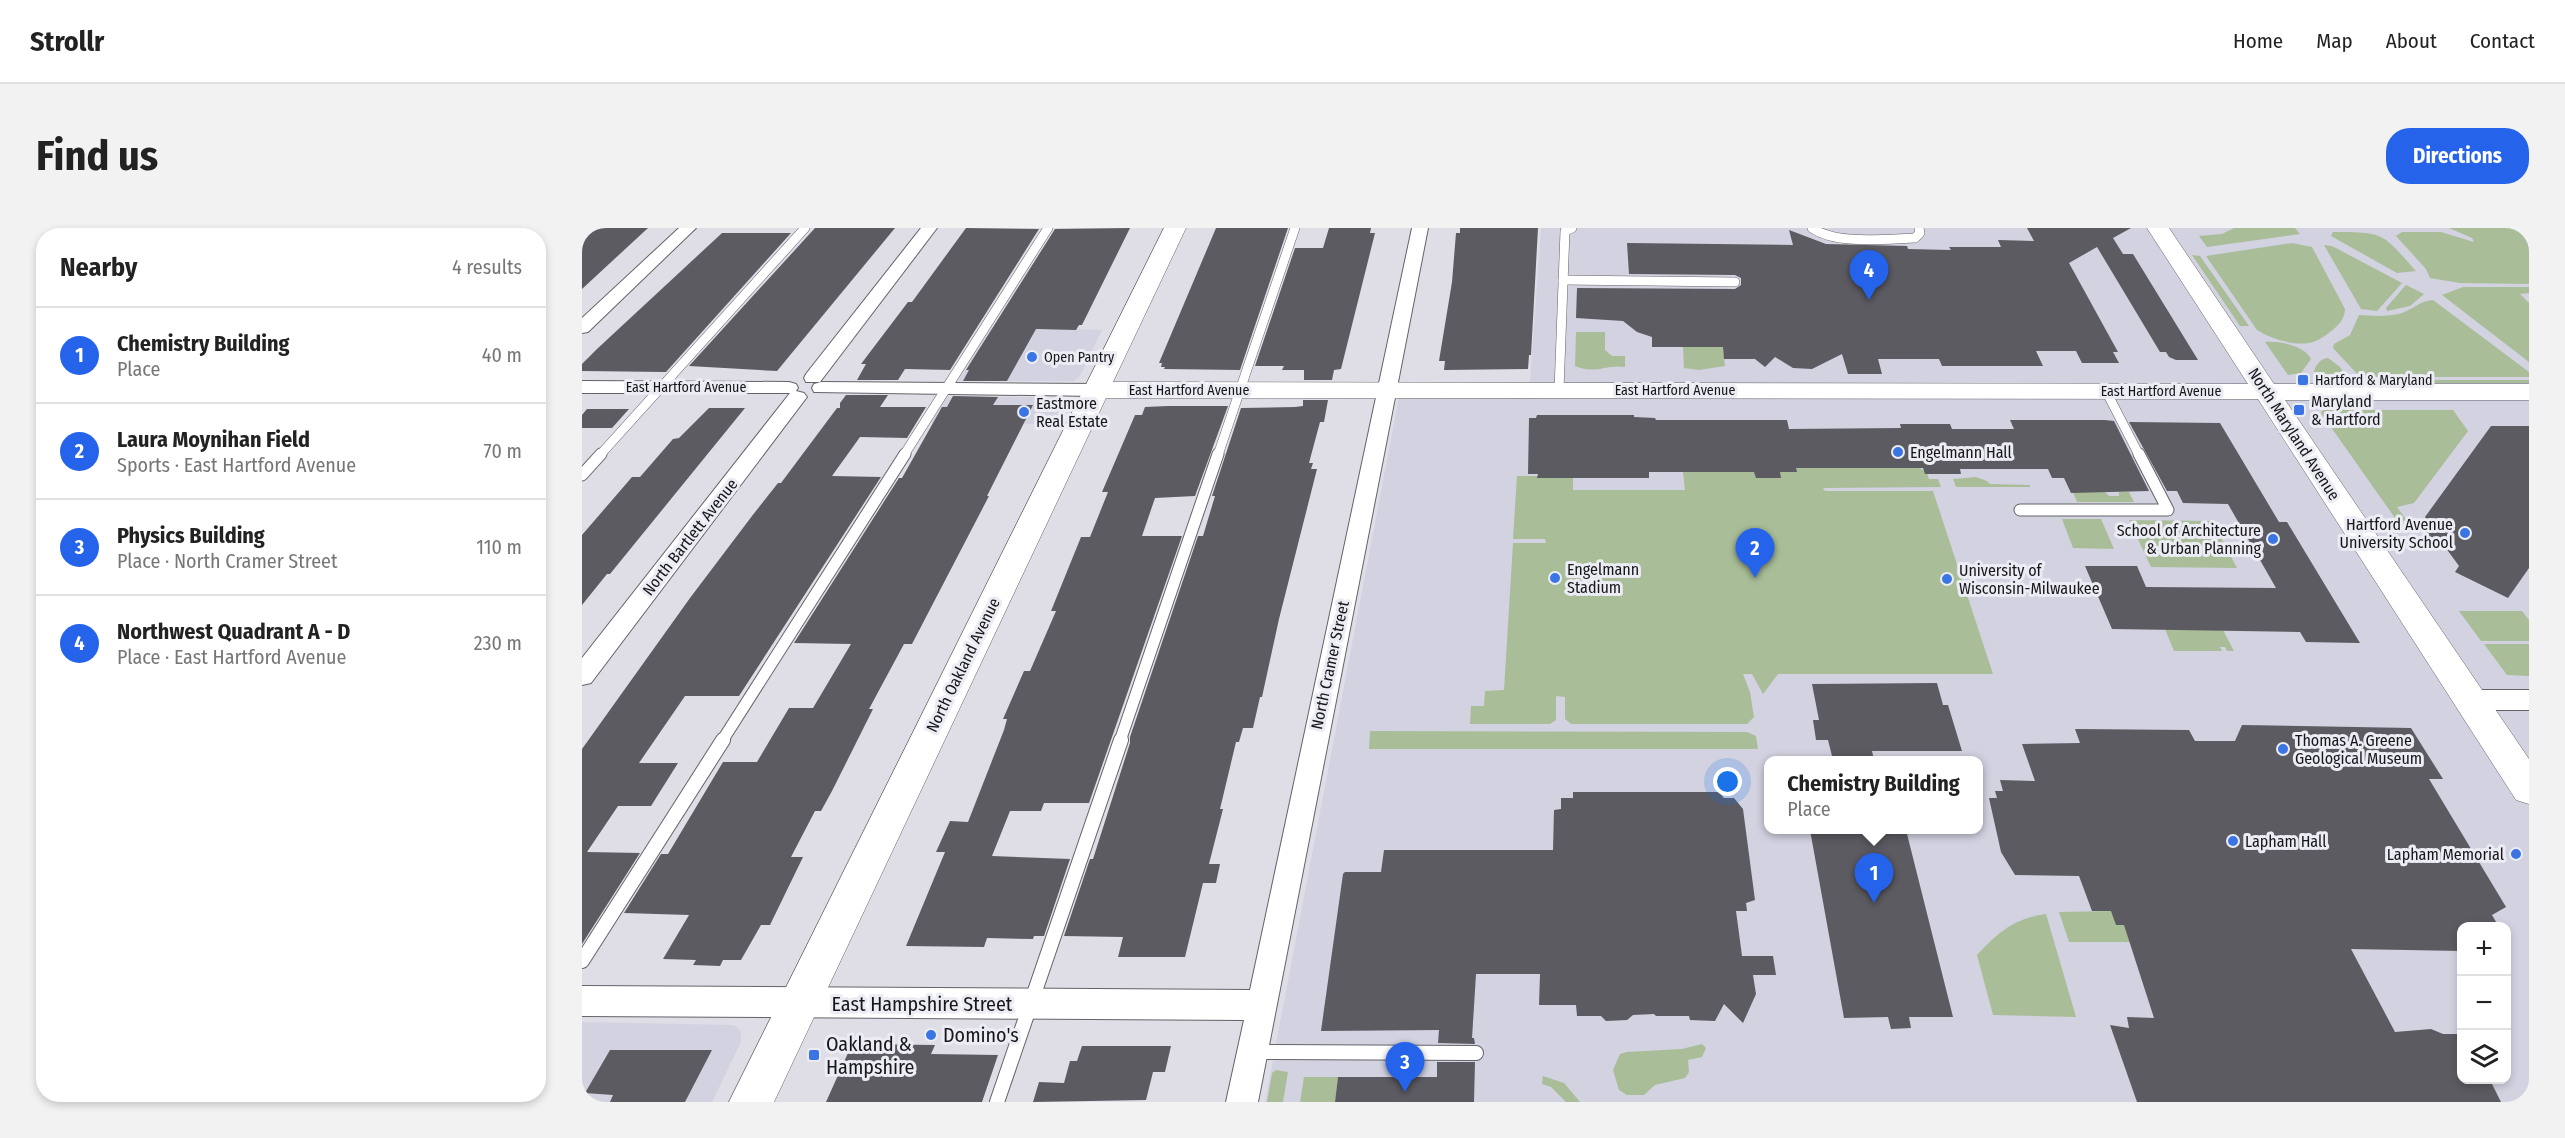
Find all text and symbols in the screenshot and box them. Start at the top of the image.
text: Strollr [30,25,104,58]
text: Home [2233,28,2283,54]
text: Map [2316,28,2353,54]
text: About [2386,28,2437,54]
text: Contact [2470,28,2535,54]
button: Directions [2386,128,2529,184]
text: Find us [36,131,158,181]
pin: 4 [1850,250,1888,300]
text: Nearby [60,252,137,283]
text: 4 results [452,255,522,279]
text: Chemistry Building [117,330,289,357]
text: 1 [75,343,84,367]
text: 40 m [482,343,522,367]
place label: Open Pantry [1044,349,1115,366]
marker: Open Pantry [1025,350,1039,364]
text: Place [117,357,160,381]
street label: North Maryland Avenue [2244,364,2344,504]
place label: Hartford & Maryland [2315,372,2433,389]
marker: Hartford & Maryland [2296,373,2310,387]
street label: East Hartford Avenue [626,379,746,396]
street label: East Hartford Avenue [1129,382,1249,399]
street label: East Hartford Avenue [1615,382,1735,399]
street label: East Hartford Avenue [2101,383,2221,400]
place label: Maryland & Hartford [2311,392,2381,429]
place label: Eastmore Real Estate [1036,394,1108,431]
marker: Maryland & Hartford [2292,403,2306,417]
marker: Eastmore Real Estate [1017,405,1031,419]
text: Laura Moynihan Field [117,426,310,453]
text: 2 [75,439,84,463]
text: 70 m [484,439,522,463]
place label: Engelmann Hall [1910,443,2012,462]
marker: Engelmann Hall [1891,445,1905,459]
text: Sports · East Hartford Avenue [117,453,356,477]
street label: North Bartlett Avenue [639,475,741,599]
place label: Hartford Avenue University School [2340,515,2453,552]
place label: School of Architecture & Urban Planning [2117,521,2261,558]
text: Physics Building [117,522,265,549]
marker: Hartford Avenue University School [2458,526,2472,540]
pin: 2 [1736,528,1774,578]
marker: School of Architecture & Urban Planning [2266,532,2280,546]
text: 3 [75,535,84,559]
text: 110 m [476,535,522,559]
text: Place · North Cramer Street [117,549,338,573]
place label: Engelmann Stadium [1567,560,1639,597]
place label: University of Wisconsin-Milwaukee [1959,561,2100,598]
marker: Engelmann Stadium [1548,571,1562,585]
marker: University of Wisconsin-Milwaukee [1940,572,1954,586]
street label: North Oakland Avenue [922,595,1004,735]
street label: North Cramer Street [1307,598,1353,731]
text: Northwest Quadrant A - D [117,618,350,645]
text: 4 [74,631,85,655]
text: 230 m [474,631,522,655]
text: Place · East Hartford Avenue [117,645,346,669]
place label: Thomas A. Greene Geological Museum [2295,731,2422,768]
marker: Thomas A. Greene Geological Museum [2276,742,2290,756]
popup [1764,756,1983,834]
your location [1713,767,1742,796]
text: Chemistry Building [1787,770,1960,797]
text: Place [1787,797,1831,821]
place label: Lapham Hall [2245,832,2327,851]
marker: Lapham Hall [2226,834,2240,848]
place label: Lapham Memorial [2387,845,2504,864]
marker: Lapham Memorial [2509,847,2523,861]
pin: 1 [1854,854,1894,903]
map controls [2457,922,2511,1084]
button: + [2457,922,2511,976]
button: − [2457,976,2511,1030]
street label: East Hampshire Street [832,992,1013,1016]
place label: Domino's [943,1023,1019,1047]
marker: Domino's [924,1028,938,1042]
button: layers [2457,1030,2511,1084]
place label: Oakland & Hampshire [826,1032,914,1079]
pin: 3 [1386,1042,1424,1092]
marker: Oakland & Hampshire [807,1048,821,1062]

